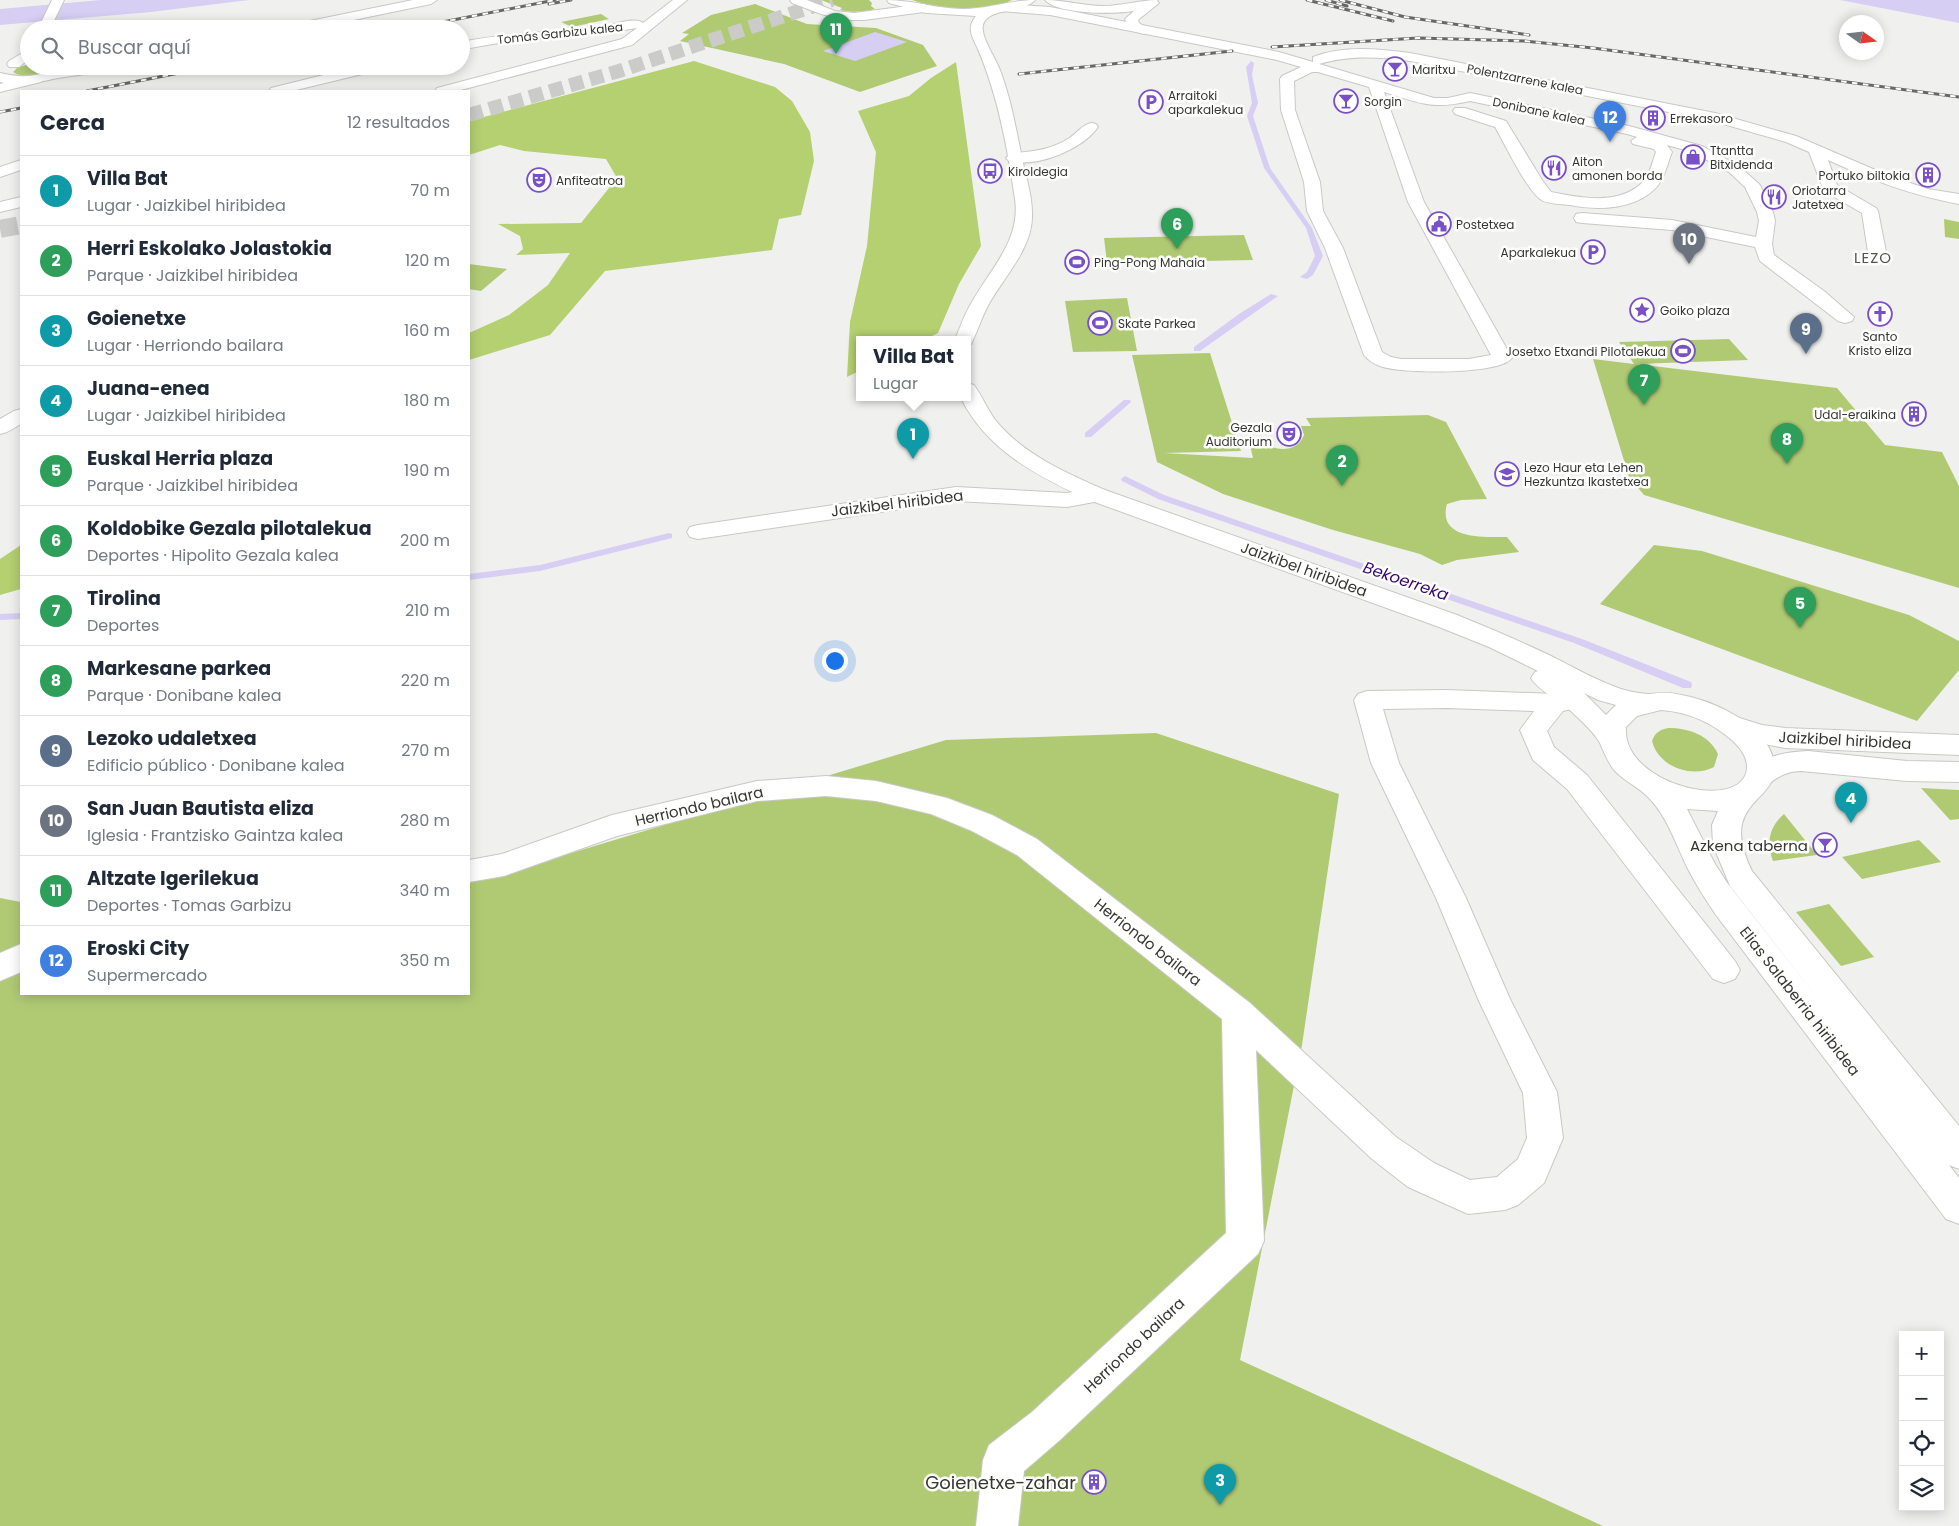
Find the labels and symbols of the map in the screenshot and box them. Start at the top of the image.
pin: 11 [820,13,852,54]
north arrow [1839,15,1884,60]
street label: Tomás Garbizu kalea [496,18,624,48]
bar icon: Maritxu [1382,56,1408,82]
street label: Polentzarrene kalea [1465,59,1585,99]
place label: Maritxu [1412,61,1456,78]
place label: Arraitoki aparkalekua [1168,87,1243,118]
bar icon: Sorgin [1333,88,1359,114]
parking icon: Arraitoki aparkalekua [1138,89,1164,115]
place label: Sorgin [1364,93,1402,110]
street label: Donibane kalea [1491,93,1587,129]
pin: 12 [1594,101,1626,142]
building icon: Errekasoro [1640,105,1666,131]
place label: Errekasoro [1670,110,1733,127]
place label: Ttantta Bitxidenda [1710,142,1773,173]
shop icon: Ttantta Bitxidenda [1680,144,1706,170]
place label: Aiton amonen borda [1572,153,1663,184]
restaurant icon: Aiton amonen borda [1541,155,1567,181]
bus stop icon: Kiroldegia [977,158,1003,184]
building icon: Portuko biltokia [1915,162,1941,188]
place label: Kiroldegia [1008,163,1068,180]
theatre icon: Anfiteatroa [526,167,552,193]
place label: Portuko biltokia [1818,167,1910,184]
place label: Anfiteatroa [556,172,623,189]
place label: Oriotarra Jatetxea [1792,182,1846,213]
restaurant icon: Oriotarra Jatetxea [1761,184,1787,210]
pin: 6 [1161,208,1193,249]
public building icon: Postetxea [1426,211,1452,237]
place label: Postetxea [1456,216,1514,233]
pin: 10 [1673,223,1705,264]
parking icon: Aparkalekua [1580,239,1606,265]
place label: Aparkalekua [1501,244,1576,261]
district label: LEZO [1854,247,1892,268]
sports icon: Ping-Pong Mahaia [1064,249,1090,275]
place label: Ping-Pong Mahaia [1094,254,1205,271]
place icon: Goiko plaza [1629,297,1655,323]
church icon: Santo Kristo eliza [1867,301,1893,327]
place label: Goiko plaza [1660,302,1730,319]
sports icon: Skate Parkea [1087,310,1113,336]
pin: 9 [1790,313,1822,354]
place label: Skate Parkea [1118,315,1196,332]
place label: Santo Kristo eliza [1848,328,1912,359]
sports icon: Josetxo Etxandi Pilotalekua [1670,338,1696,364]
place label: Josetxo Etxandi Pilotalekua [1506,343,1666,360]
pin: 7 [1628,364,1660,405]
building icon: Udal-eraikina [1901,401,1927,427]
place label: Udal-eraikina [1814,406,1896,423]
pin: 1 [897,418,929,459]
place label: Gezala Auditorium [1206,419,1272,450]
theatre icon: Gezala Auditorium [1276,421,1302,447]
pin: 8 [1771,423,1803,464]
pin: 2 [1326,445,1358,486]
place label: Lezo Haur eta Lehen Hezkuntza Ikastetxea [1524,459,1649,490]
school or university icon: Lezo Haur eta Lehen Hezkuntza Ikastetxea [1494,461,1520,487]
street label: Jaizkibel hiribidea [830,484,964,522]
street label: Jaizkibel hiribidea [1238,536,1370,602]
water label: Bekoerreka [1360,556,1452,606]
pin: 5 [1784,587,1816,628]
your location [822,648,848,674]
street label: Jaizkibel hiribidea [1778,726,1912,754]
street label: Herriondo bailara [633,781,765,831]
pin: 4 [1835,782,1867,823]
bar icon: Azkena taberna [1812,832,1838,858]
place label: Azkena taberna [1690,835,1808,856]
street label: Herriondo bailara [1090,893,1206,991]
street label: Elias Salaberria hiribidea [1735,922,1865,1080]
street label: Herriondo bailara [1079,1293,1189,1397]
pin: 3 [1204,1464,1236,1505]
building icon: Goienetxe-zahar [1081,1469,1107,1495]
place label: Goienetxe-zahar [925,1470,1076,1495]

